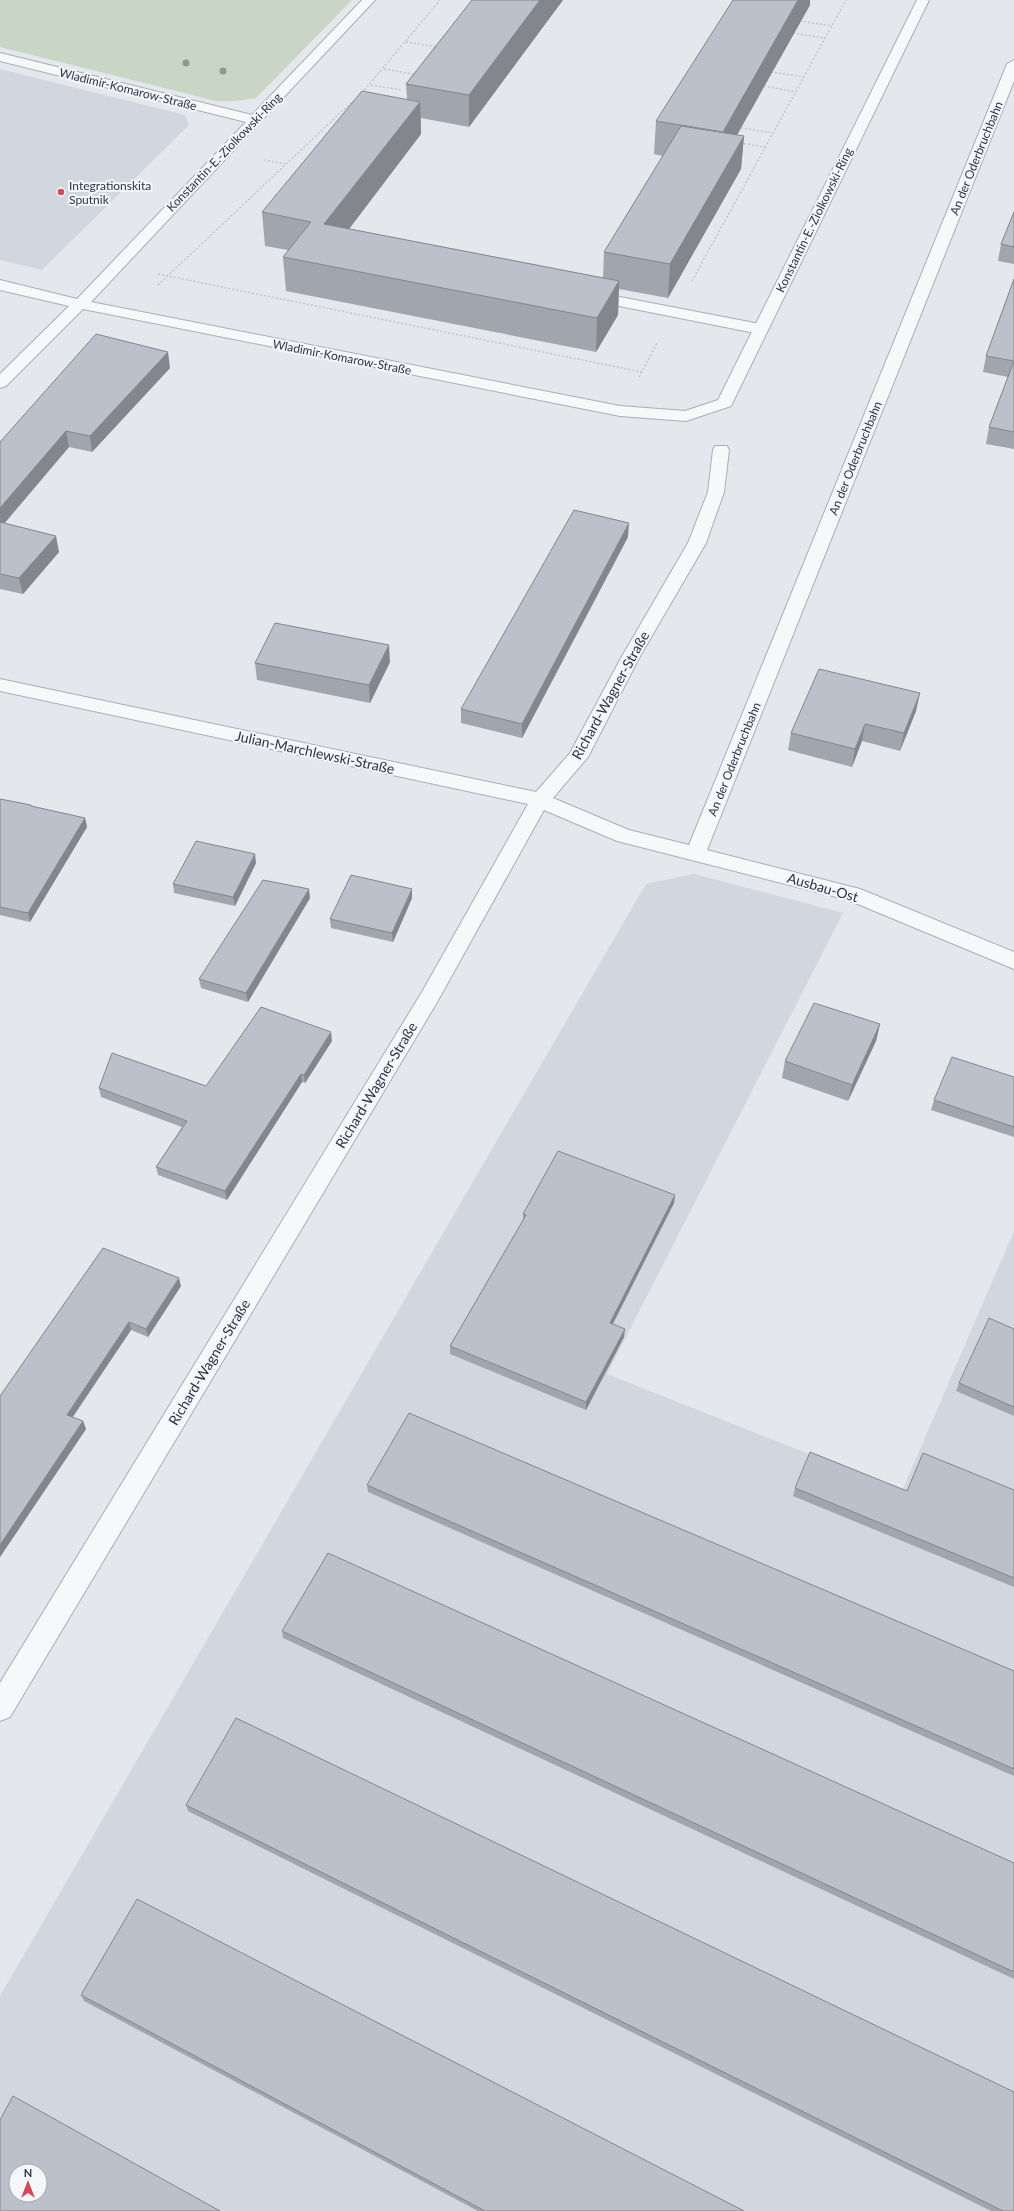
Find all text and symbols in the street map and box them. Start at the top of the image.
street label: Wladimir-Komarow-Straße [58,65,198,113]
street label: Konstantin-E.-Ziolkowski-Ring [163,90,285,214]
street label: An der Oderbruchbahn [946,99,1006,217]
street label: Konstantin-E.-Ziolkowski-Ring [772,145,856,295]
place label: Integrationskita Sputnik [69,178,151,207]
marker: Integrationskita Sputnik [56,187,66,197]
street label: Wladimir-Komarow-Straße [271,336,413,378]
street label: An der Oderbruchbahn [825,399,885,517]
street label: Richard-Wagner-Straße [568,628,652,762]
street label: An der Oderbruchbahn [704,700,764,818]
street label: Julian-Marchlewski-Straße [234,727,396,777]
street label: Ausbau-Ost [785,869,861,905]
street label: Richard-Wagner-Straße [332,1019,420,1151]
street label: Richard-Wagner-Straße [165,1296,253,1428]
north arrow [8,2163,48,2203]
text: N [24,2166,32,2179]

